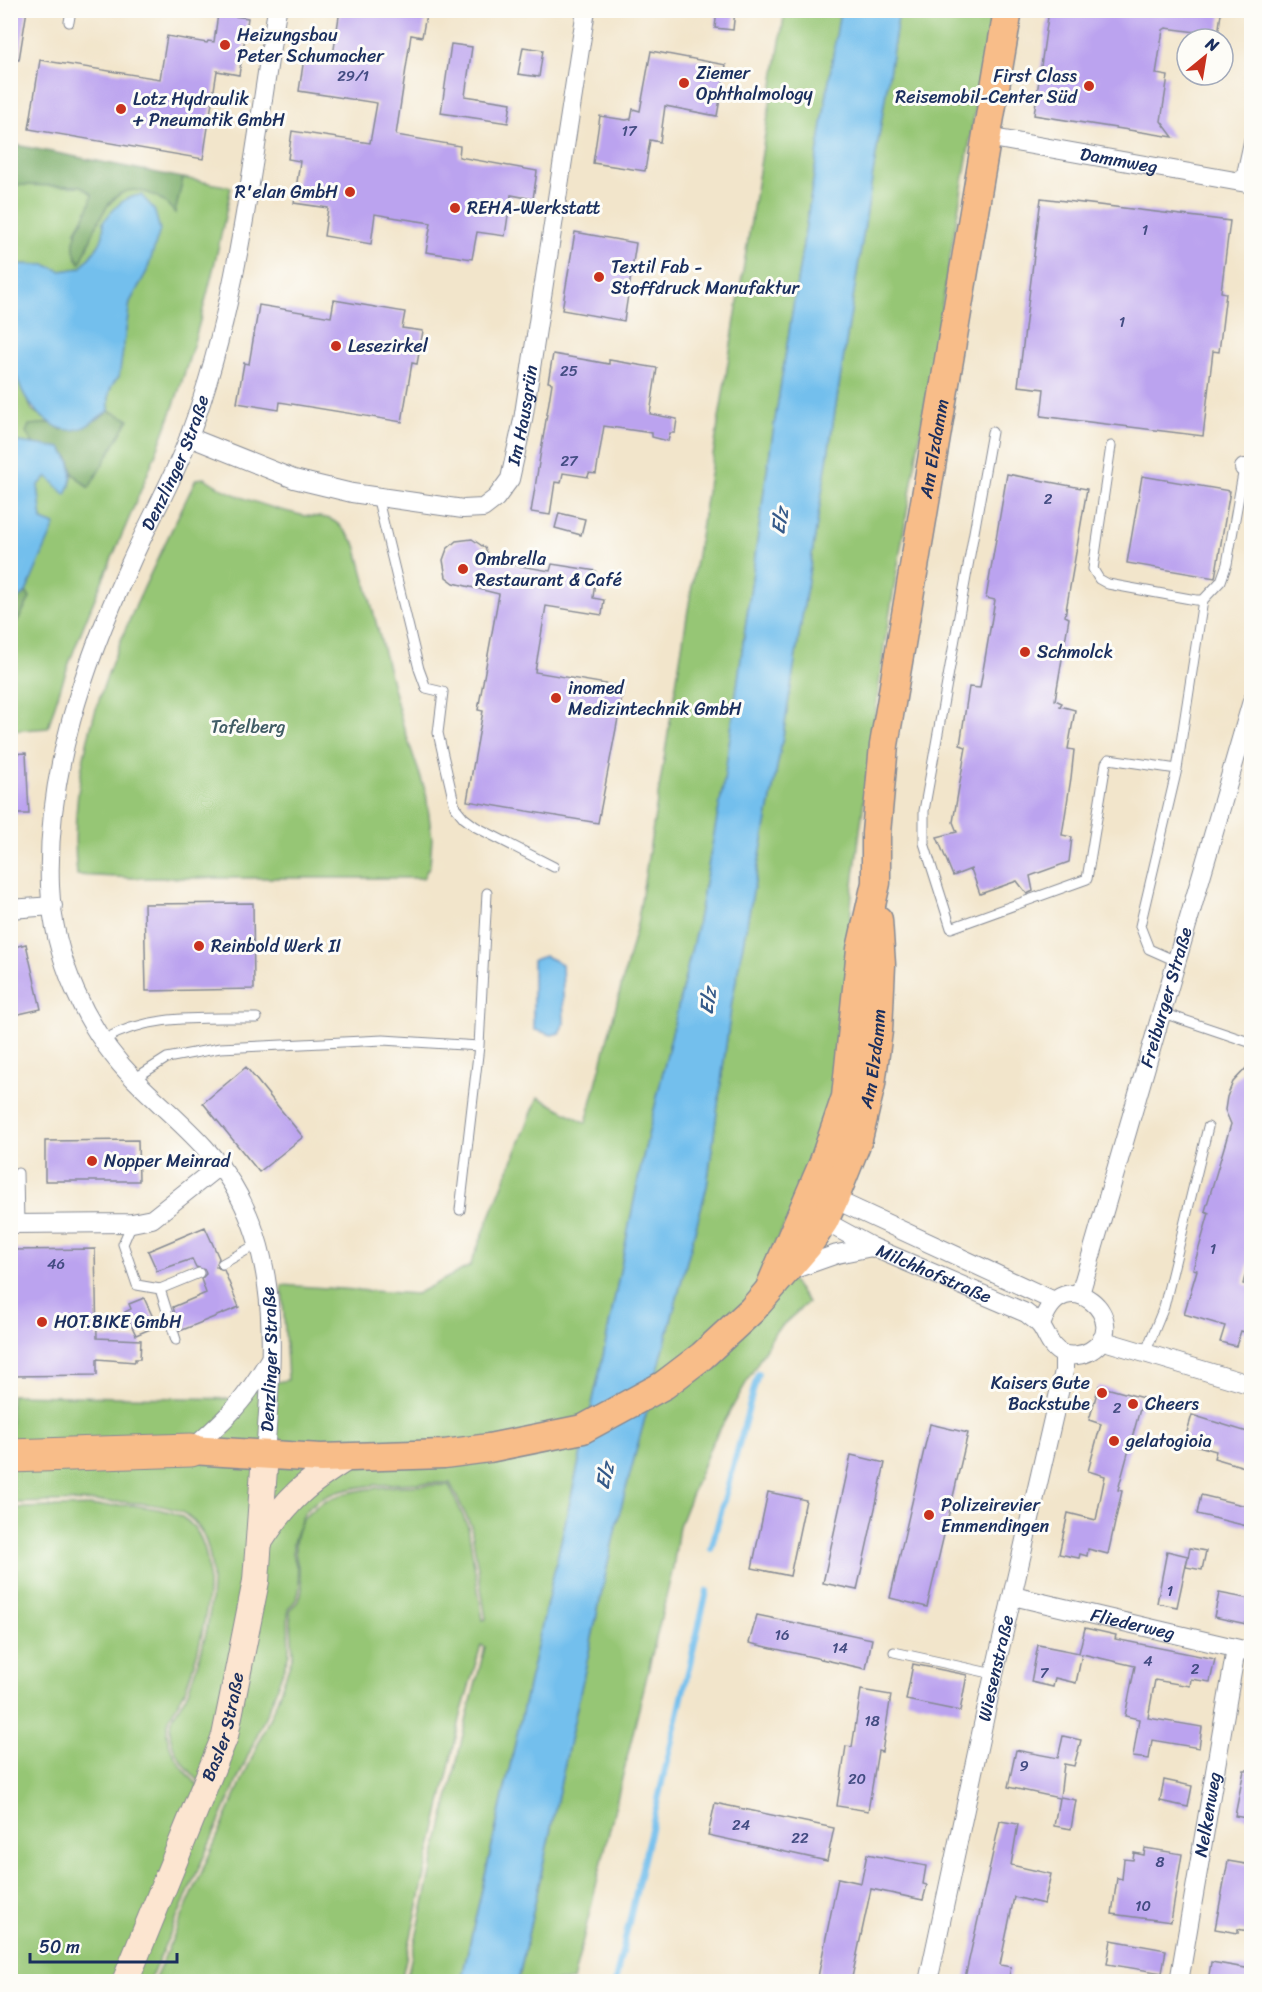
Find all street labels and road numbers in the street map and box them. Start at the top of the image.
street label: Dammweg [1078,138,1160,183]
street label: Im Hausgrün [497,363,547,469]
street label: Denzlinger Straße [132,391,218,536]
street label: Am Elzdamm [910,396,958,502]
street label: Freiburger Straße [1131,923,1202,1071]
street label: Am Elzdamm [850,1008,895,1113]
street label: Milchhofstraße [871,1235,997,1312]
street label: Denzlinger Straße [251,1285,287,1433]
street label: Fliederweg [1087,1599,1178,1649]
street label: Wiesenstraße [968,1612,1023,1724]
street label: Basler Straße [192,1669,253,1786]
street label: Nelkenweg [1185,1769,1231,1859]

